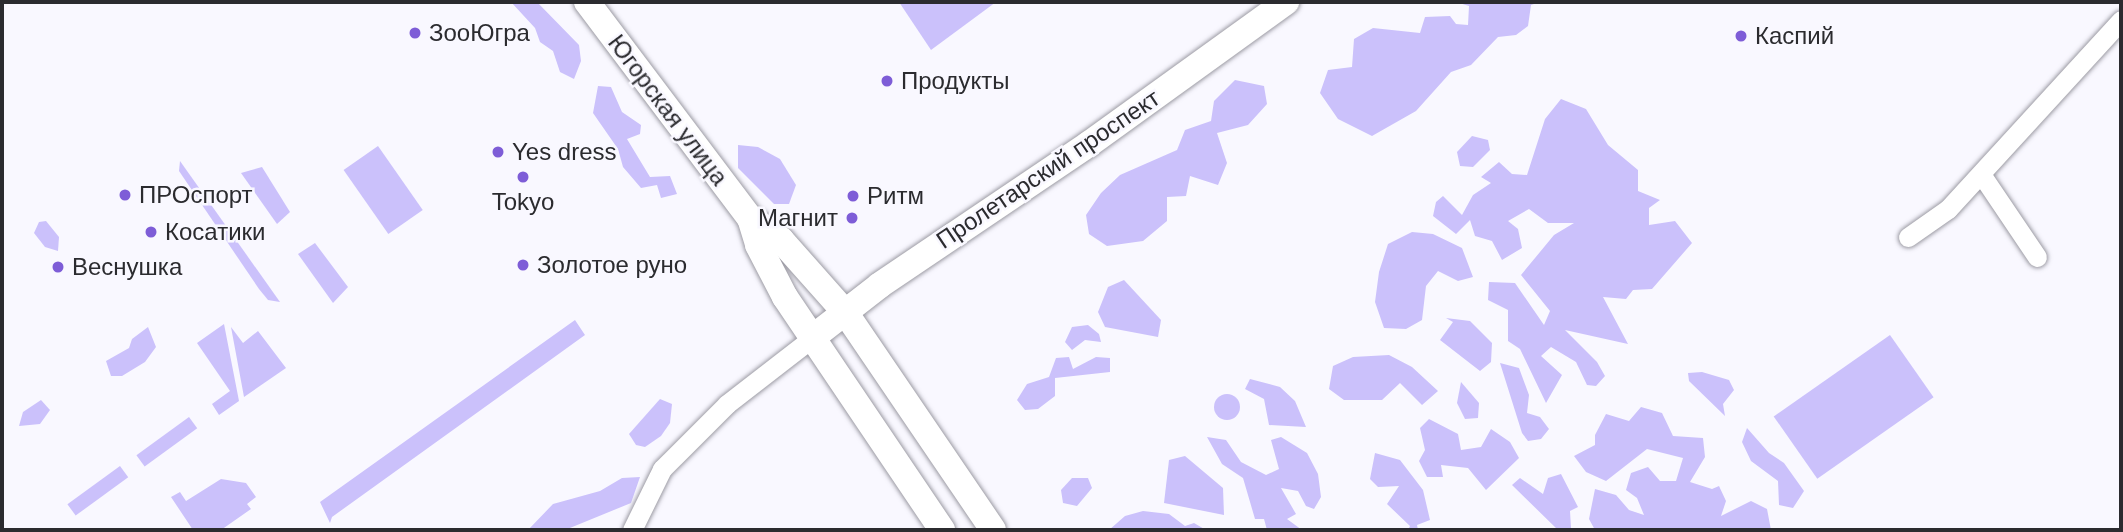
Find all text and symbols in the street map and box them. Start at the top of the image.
place label: ЗооЮгра [429,19,530,47]
place label: Каспий [1755,22,1834,50]
marker: ЗооЮгра [407,25,423,41]
marker: Каспий [1733,28,1749,44]
street label: Югорская улица [602,29,734,191]
place label: Продукты [901,67,1009,95]
marker: Продукты [879,73,895,89]
street label: Пролетарский проспект [931,83,1165,255]
place label: Yes dress [512,138,617,166]
marker: Yes dress [490,144,506,160]
marker: Tokyo [515,169,531,185]
place label: ПРОспорт [139,181,253,209]
place label: Ритм [867,182,924,210]
marker: ПРОспорт [117,187,133,203]
place label: Tokyo [492,188,554,216]
marker: Ритм [845,188,861,204]
place label: Магнит [758,204,838,232]
marker: Магнит [844,210,860,226]
place label: Косатики [165,218,265,246]
marker: Косатики [143,224,159,240]
place label: Золотое руно [537,251,687,279]
place label: Веснушка [72,253,182,281]
marker: Золотое руно [515,257,531,273]
marker: Веснушка [50,259,66,275]

